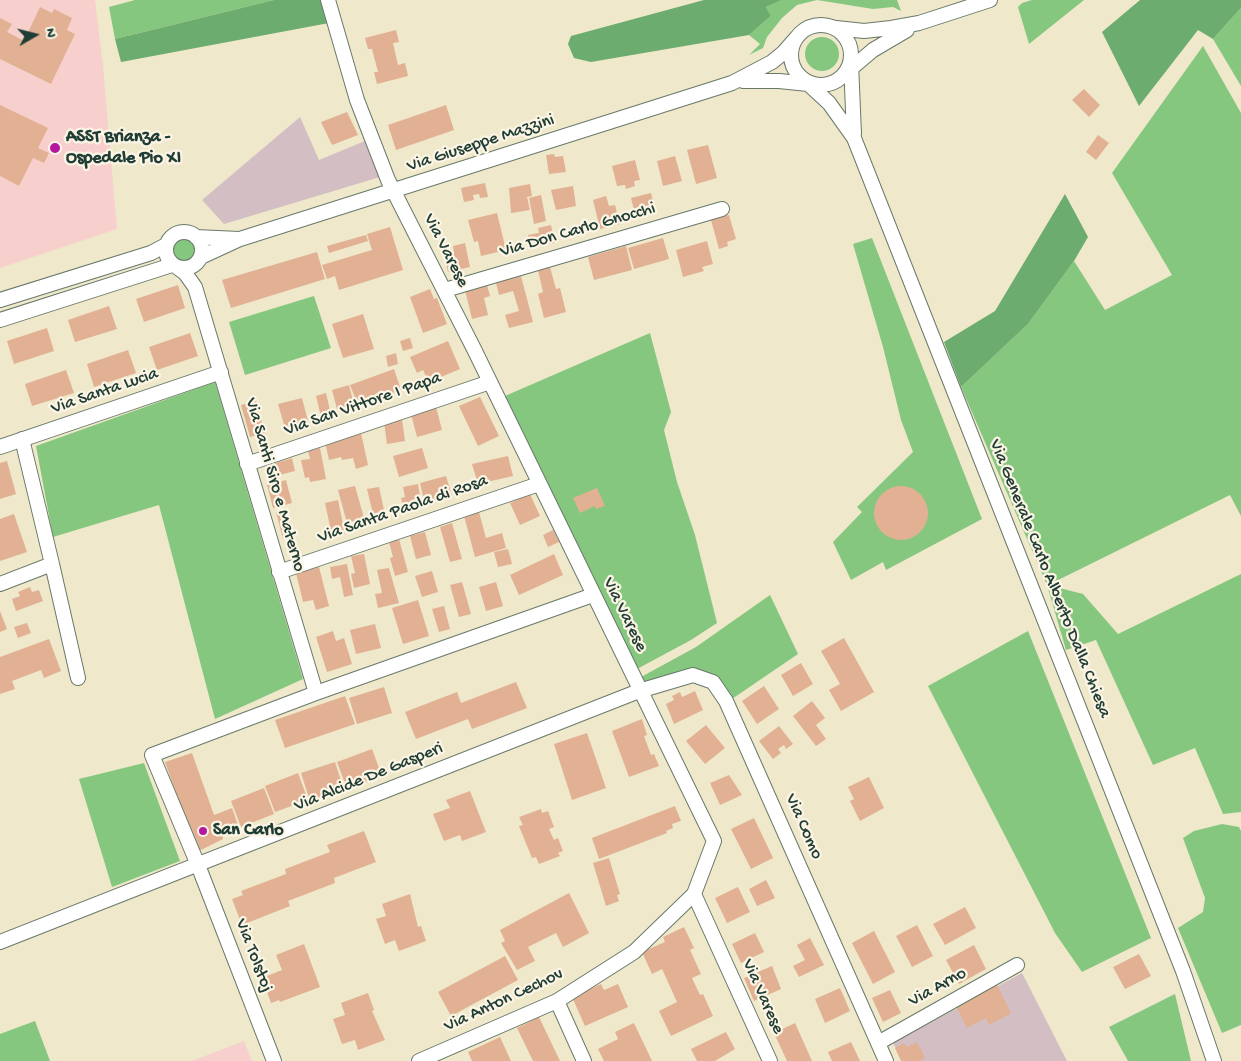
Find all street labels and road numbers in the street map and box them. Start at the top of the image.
street label: Via Giuseppe Mazzini [405,110,557,178]
street label: Via Don Carlo Gnocchi [498,198,658,264]
street label: Via Varese [417,211,473,291]
street label: Via Santa Lucia [49,364,161,420]
street label: Via San Vittore I Papa [282,368,444,442]
street label: Via Santi Siro e Materno [239,396,309,574]
street label: Via Generale Carlo Alberto Dalla Chiesa [983,437,1115,721]
street label: Via Santa Paola di Rosa [315,471,491,549]
street label: Via Varese [597,574,651,656]
street label: Via Alcide De Gasperi [291,738,447,818]
street label: Via Como [779,791,827,863]
street label: Via Tolstoj [229,916,277,996]
street label: Via Varese [736,956,788,1038]
street label: Via Arno [905,963,971,1013]
street label: Via Anton Cechov [441,964,567,1038]

